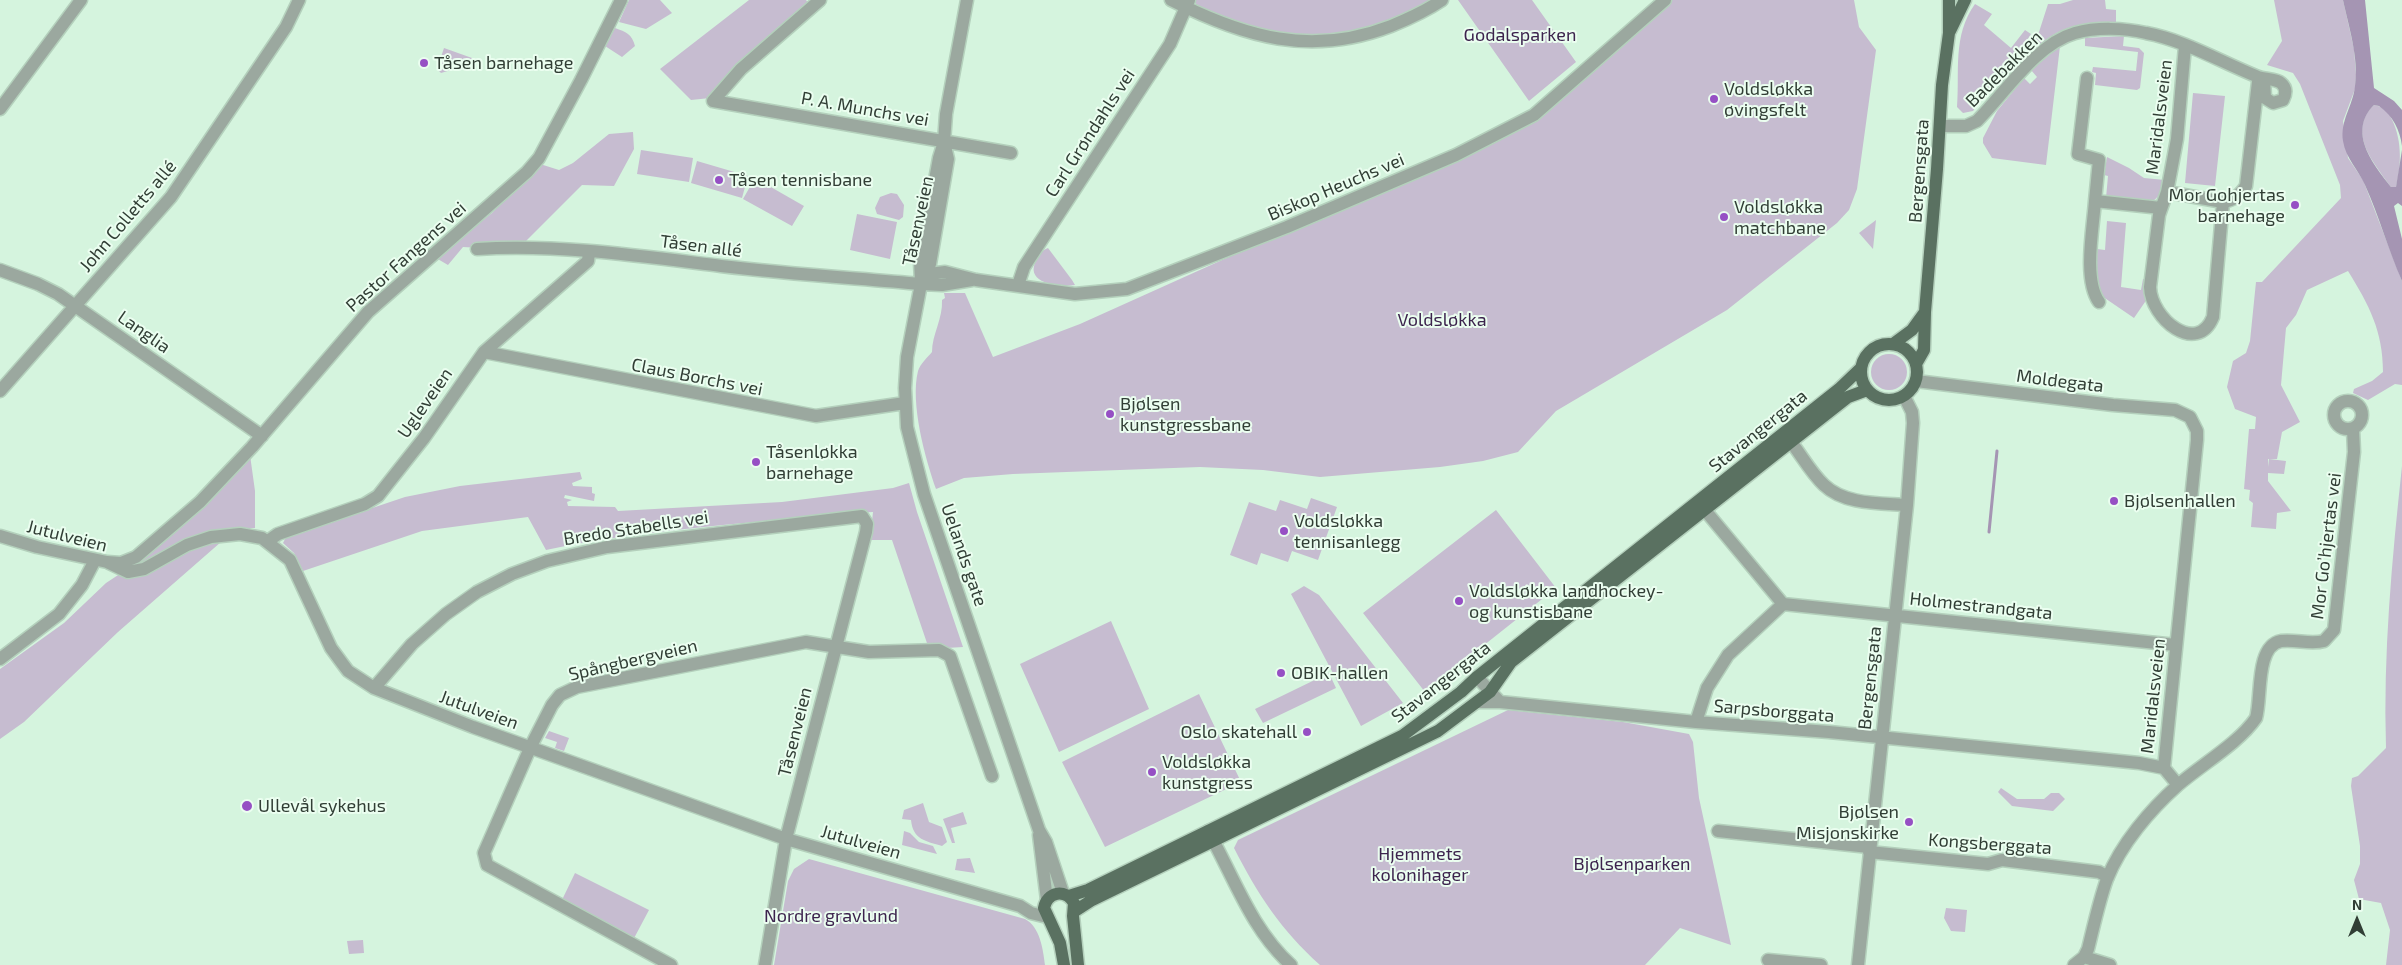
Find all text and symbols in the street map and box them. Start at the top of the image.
park label: Godalsparken [1464,24,1576,46]
street label: Badebakken [1961,26,2047,112]
place label: Tåsen barnehage [434,52,573,74]
marker: Tåsen barnehage [418,57,430,69]
street label: Maridalsveien [2141,58,2177,176]
street label: Carl Grøndahls vei [1040,65,1140,201]
place label: Voldsløkka øvingsfelt [1724,78,1813,120]
street label: P. A. Munchs vei [800,87,930,131]
marker: Voldsløkka øvingsfelt [1708,93,1720,105]
street label: Bergensgata [1905,118,1933,224]
street label: Biskop Heuchs vei [1264,148,1408,226]
street label: John Colletts allé [75,156,181,276]
place label: Tåsen tennisbane [729,169,872,191]
marker: Tåsen tennisbane [713,174,725,186]
street label: Tåsenveien [898,174,938,268]
place label: Mor Gohjertas barnehage [2169,184,2285,226]
place label: Voldsløkka matchbane [1734,196,1826,238]
street label: Pastor Fangens vei [341,197,471,317]
marker: Mor Gohjertas barnehage [2289,199,2301,211]
marker: Voldsløkka matchbane [1718,211,1730,223]
street label: Tåsen allé [659,230,743,262]
street label: Langlia [114,306,174,358]
park label: Voldsløkka [1397,309,1487,331]
street label: Claus Borchs vei [630,354,764,400]
street label: Ugleveien [393,364,457,442]
street label: Moldegata [2015,365,2105,397]
street label: Stavangergata [1705,385,1811,477]
place label: Bjølsen kunstgressbane [1120,393,1251,436]
marker: Bjølsen kunstgressbane [1104,408,1116,420]
place label: Tåsenløkka barnehage [766,441,858,484]
marker: Tåsenløkka barnehage [750,456,762,468]
street label: Mor Go’hjertas vei [2306,472,2346,620]
place label: Bjølsenhallen [2124,490,2236,512]
marker: Bjølsenhallen [2108,495,2120,507]
street label: Uelands gate [936,501,992,609]
street label: Bredo Stabells vei [562,506,710,550]
place label: Voldsløkka tennisanlegg [1294,510,1400,552]
street label: Jutulveien [25,516,109,556]
marker: Voldsløkka tennisanlegg [1278,525,1290,537]
place label: Voldsløkka landhockey- og kunstisbane [1469,580,1664,622]
street label: Holmestrandgata [1909,588,2053,624]
marker: Voldsløkka landhockey- og kunstisbane [1453,595,1465,607]
street label: Bergensgata [1854,625,1886,731]
street label: Spångbergveien [566,635,700,685]
street label: Stavangergata [1387,637,1495,727]
street label: Maridalsveien [2136,637,2170,755]
place label: OBIK-hallen [1291,662,1388,684]
marker: OBIK-hallen [1275,667,1287,679]
street label: Tåsenveien [773,685,817,779]
street label: Jutulveien [437,686,521,734]
street label: Sarpsborggata [1713,695,1835,727]
place label: Oslo skatehall [1181,721,1297,743]
marker: Oslo skatehall [1301,726,1313,738]
place label: Voldsløkka kunstgress [1162,751,1253,794]
marker: Voldsløkka kunstgress [1146,766,1158,778]
place label: Ullevål sykehus [258,795,386,817]
marker: Ullevål sykehus [240,799,254,813]
place label: Bjølsen Misjonskirke [1796,801,1899,844]
marker: Bjølsen Misjonskirke [1903,816,1915,828]
street label: Jutulveien [819,820,903,864]
street label: Kongsberggata [1927,829,2053,859]
park label: Hjemmets kolonihager [1372,843,1468,886]
park label: Bjølsenparken [1573,853,1691,875]
north arrow [2332,895,2382,945]
text: N [2352,896,2362,913]
park label: Nordre gravlund [764,905,898,927]

